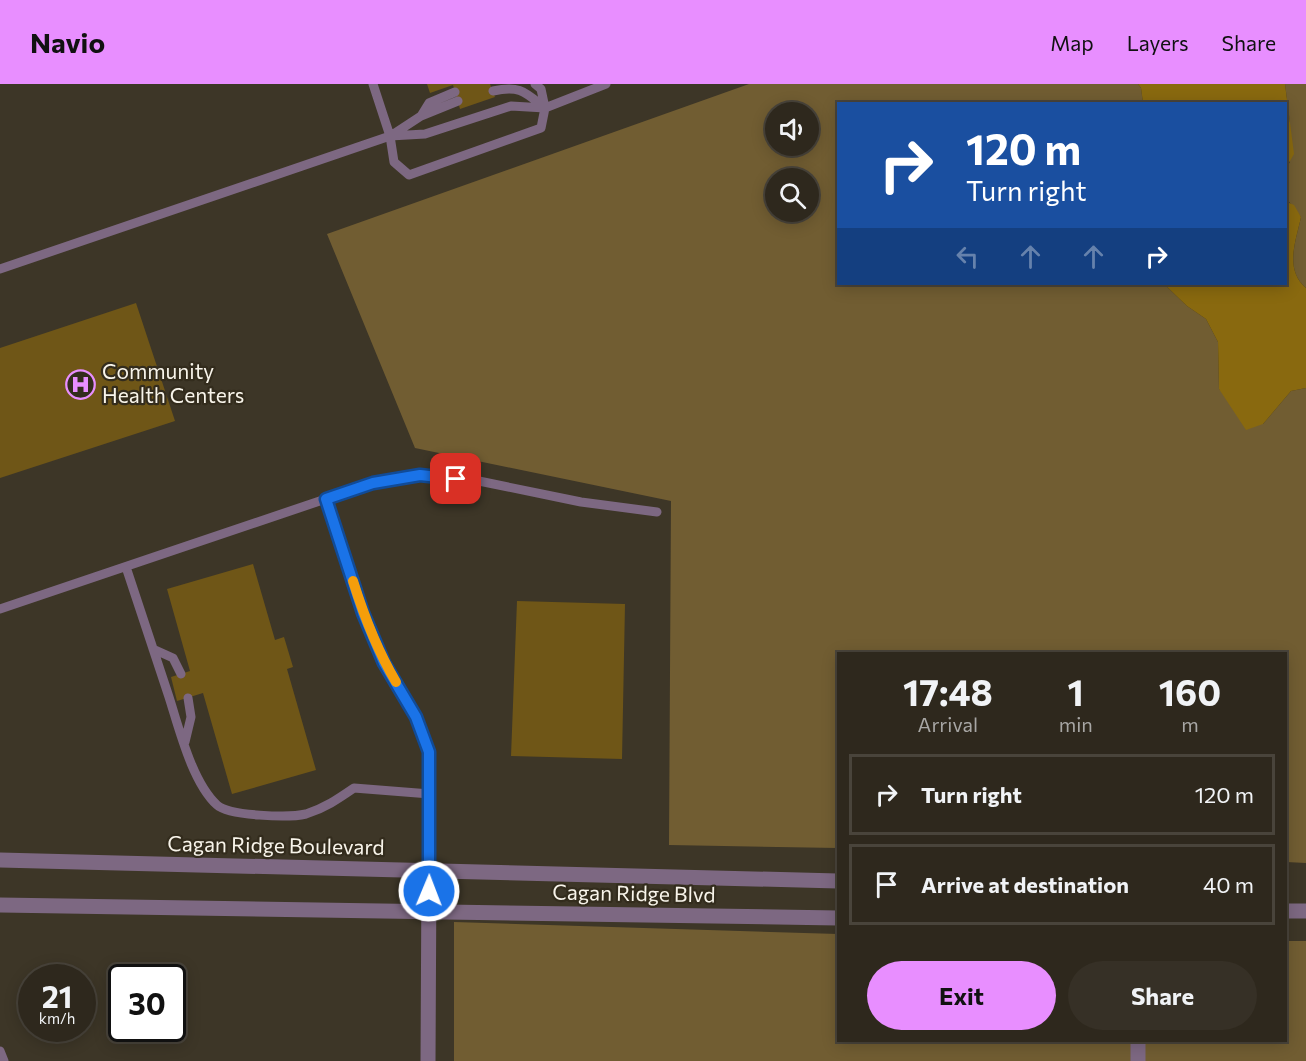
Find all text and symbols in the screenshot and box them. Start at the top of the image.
text: Navio [30,25,105,59]
text: Map [1050,30,1094,55]
text: Layers [1127,30,1189,55]
text: Share [1222,30,1276,55]
map controls [765,102,819,222]
button: sound [765,102,819,156]
text: 120 m [966,122,1081,174]
icon: right [867,126,945,204]
button: search [765,168,819,222]
text: Turn right [966,174,1086,207]
icon: left [951,240,984,273]
icon: ahead [1014,240,1047,273]
icon: ahead [1077,240,1110,273]
icon: right [1140,240,1173,273]
place label: Community Health Centers [102,358,244,407]
hospital icon: Community Health Centers [65,368,97,400]
pin [430,453,481,504]
icon: arrive [439,462,472,495]
text: 17:48 [903,669,993,713]
text: 1 [1068,669,1084,713]
text: 160 [1159,669,1221,713]
text: Arrival [918,712,978,736]
text: min [1059,712,1093,736]
text: m [1181,712,1199,736]
icon: right [870,778,903,811]
text: Turn right [921,781,1022,808]
text: 120 m [1195,781,1254,808]
street label: Cagan Ridge Boulevard [167,830,385,859]
position arrow [397,859,461,923]
icon: arrive [870,868,903,901]
text: Arrive at destination [921,871,1129,898]
text: 40 m [1203,871,1254,898]
street label: Cagan Ridge Blvd [552,879,716,906]
button: Exit [867,961,1056,1030]
button: Share [1068,961,1257,1030]
speed limit sign: 30 [108,964,186,1042]
text: 21 [42,977,72,1014]
text: km/h [39,1009,75,1027]

